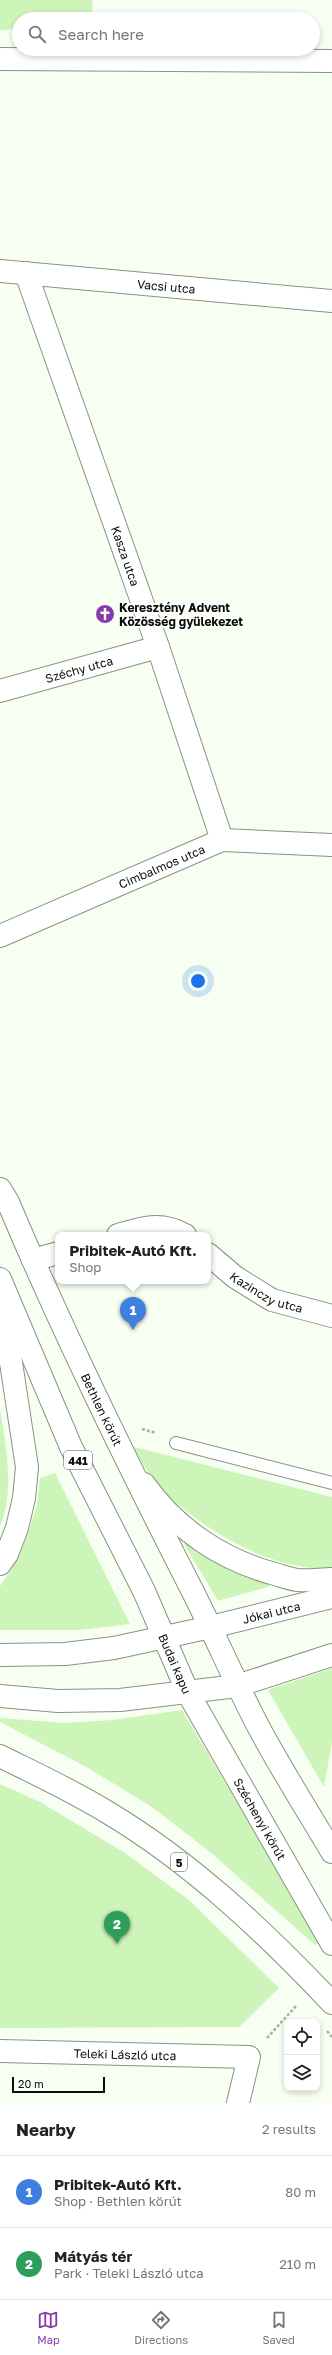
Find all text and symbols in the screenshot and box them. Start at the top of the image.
search box [12,12,320,56]
icon: search [26,23,48,45]
text: Search here [58,25,144,43]
street label: Vacsi utca [136,276,196,296]
street label: Kasza utca [108,524,143,588]
place label: Keresztény Advent Közösség gyülekezet [119,600,243,629]
church icon: Keresztény Advent Közösség gyülekezet [94,603,116,625]
street label: Széchy utca [44,652,114,686]
street label: Cimbalmos utca [116,841,207,891]
your location [188,971,208,991]
popup [55,1232,211,1284]
text: Pribitek-Autó Kft. [69,1241,197,1259]
text: Shop [69,1259,101,1275]
street label: Kazinczy utca [227,1269,305,1315]
pin: 1 [120,1297,146,1330]
street label: Bethlen körút [78,1371,126,1448]
road number: 441 [64,1451,92,1469]
street label: Jókai utca [241,1598,302,1626]
street label: Budai kapu [156,1631,195,1696]
street label: Széchenyi körút [231,1775,290,1863]
road number: 5 [171,1853,187,1871]
pin: 2 [104,1911,130,1944]
map controls [284,2019,320,2091]
button: locate [284,2019,320,2055]
street label: Teleki László utca [73,2045,176,2063]
button: layers [284,2055,320,2091]
scale bar [12,2075,105,2094]
text: 20 m [18,2077,44,2090]
text: Nearby [16,2119,76,2140]
text: 2 results [262,2121,316,2137]
text: Pribitek-Autó Kft. [54,2175,182,2193]
text: 1 [26,2184,32,2200]
text: 80 m [285,2184,316,2200]
text: Shop · Bethlen körút [54,2193,182,2209]
text: Mátyás tér [54,2247,132,2265]
text: 2 [25,2256,33,2272]
text: 210 m [279,2256,316,2272]
text: Park · Teleki László utca [54,2265,204,2281]
tab: Map [37,2309,60,2346]
tab: Directions [134,2309,188,2346]
tab: Saved [263,2309,295,2346]

